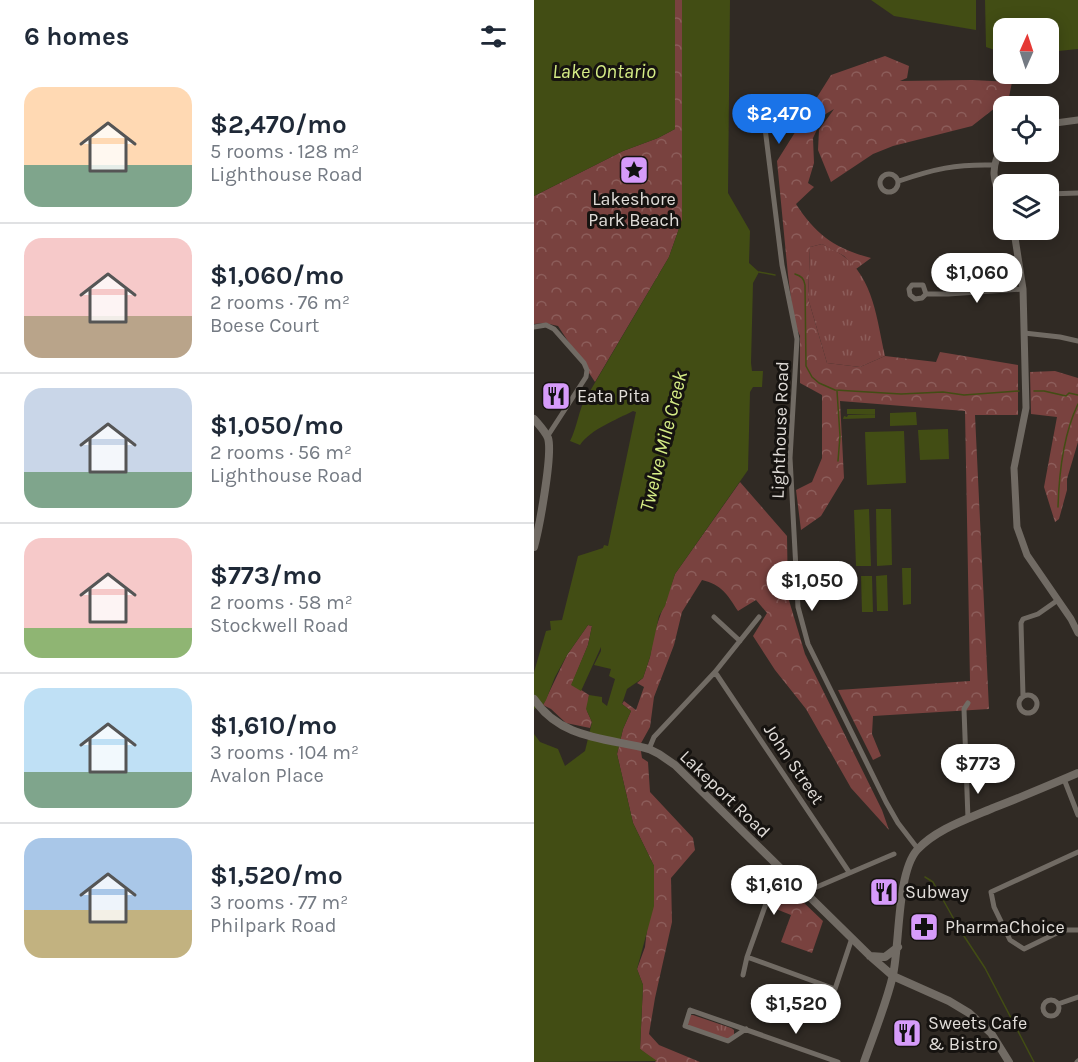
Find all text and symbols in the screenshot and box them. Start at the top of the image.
north arrow [993,18,1059,84]
map controls [993,18,1059,240]
icon: filters [477,20,510,53]
text: 6 homes [24,21,129,52]
water label: Lake Ontario [552,60,656,83]
pin: $2,470 [730,94,828,145]
button: locate [993,96,1059,162]
text: $2,470 [746,102,812,125]
text: $2,470/mo [210,109,347,140]
icon: home [72,111,144,183]
text: 5 rooms · 128 m² [210,140,359,163]
place icon: Lakeshore Park Beach [618,154,650,186]
text: Lighthouse Road [210,163,363,186]
button: layers [993,174,1059,240]
place label: Lakeshore Park Beach [588,188,680,231]
pin: $1,060 [928,253,1026,304]
text: $1,060/mo [210,260,344,291]
text: $1,060 [945,261,1009,284]
icon: home [72,262,144,334]
text: 2 rooms · 76 m² [210,291,350,314]
text: Boese Court [210,314,319,337]
street label: Lighthouse Road [767,361,793,499]
water label: Twelve Mile Creek [635,368,692,514]
restaurant icon: Eata Pita [540,380,572,412]
place label: Eata Pita [577,385,650,407]
text: $1,050/mo [210,410,343,441]
icon: home [72,412,144,484]
text: 2 rooms · 56 m² [210,441,352,464]
text: Lighthouse Road [210,464,363,487]
text: $773/mo [210,560,322,591]
pin: $1,050 [763,561,861,612]
icon: home [72,562,144,634]
text: $1,050 [781,569,843,592]
text: 2 rooms · 58 m² [210,591,353,614]
text: Stockwell Road [210,614,349,637]
text: $1,610/mo [210,710,337,741]
icon: home [72,712,144,784]
street label: John Street [759,719,829,809]
text: 3 rooms · 104 m² [210,741,359,764]
pin: $773 [942,744,1014,795]
street label: Lakeport Road [675,745,775,843]
text: $773 [955,752,1001,775]
text: Avalon Place [210,764,324,787]
text: $1,520/mo [210,860,343,891]
icon: home [72,862,144,934]
pin: $1,610 [725,865,823,916]
text: $1,610 [745,873,803,896]
restaurant icon: Subway [868,876,900,908]
place label: Subway [905,881,969,903]
text: 3 rooms · 77 m² [210,891,348,914]
pharmacy icon: PharmaChoice [908,911,940,943]
text: Philpark Road [210,914,337,937]
place label: PharmaChoice [945,916,1065,938]
pin: $1,520 [747,984,845,1035]
text: $1,520 [765,992,827,1015]
place label: Sweets Cafe & Bistro [928,1012,1027,1055]
restaurant icon: Sweets Cafe & Bistro [891,1017,923,1049]

